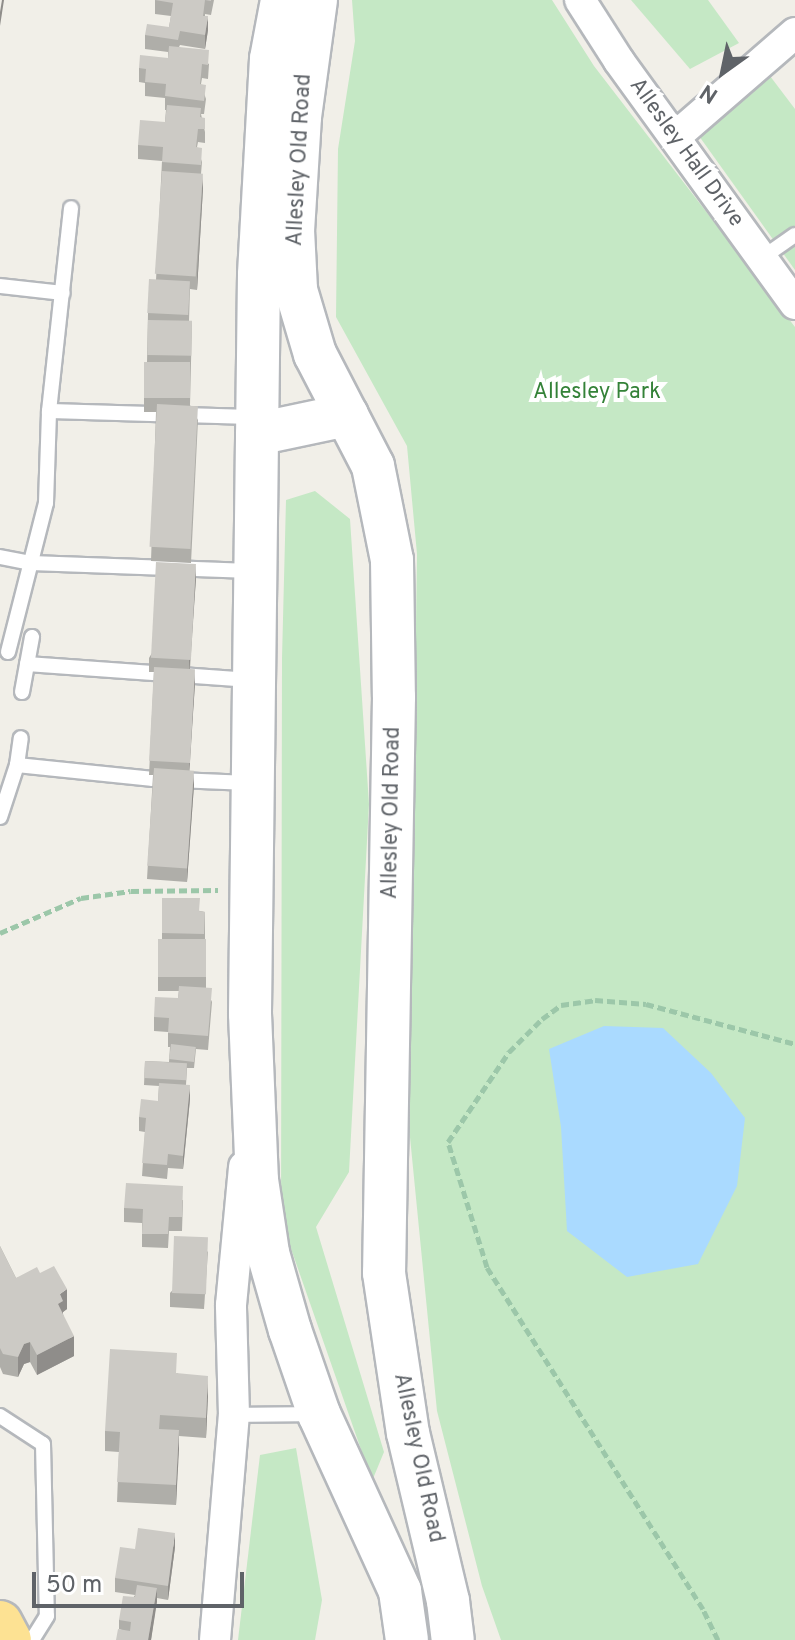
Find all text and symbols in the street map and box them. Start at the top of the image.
north arrow [683,32,763,112]
street label: Allesley Old Road [282,73,318,247]
street label: Allesley Hall Drive [623,73,749,233]
text: N [696,77,724,108]
park label: Allesley Park [533,380,661,406]
street label: Allesley Old Road [377,726,407,900]
street label: Allesley Old Road [387,1371,449,1545]
scale bar [36,1556,248,1606]
text: 50 m [46,1571,102,1601]

